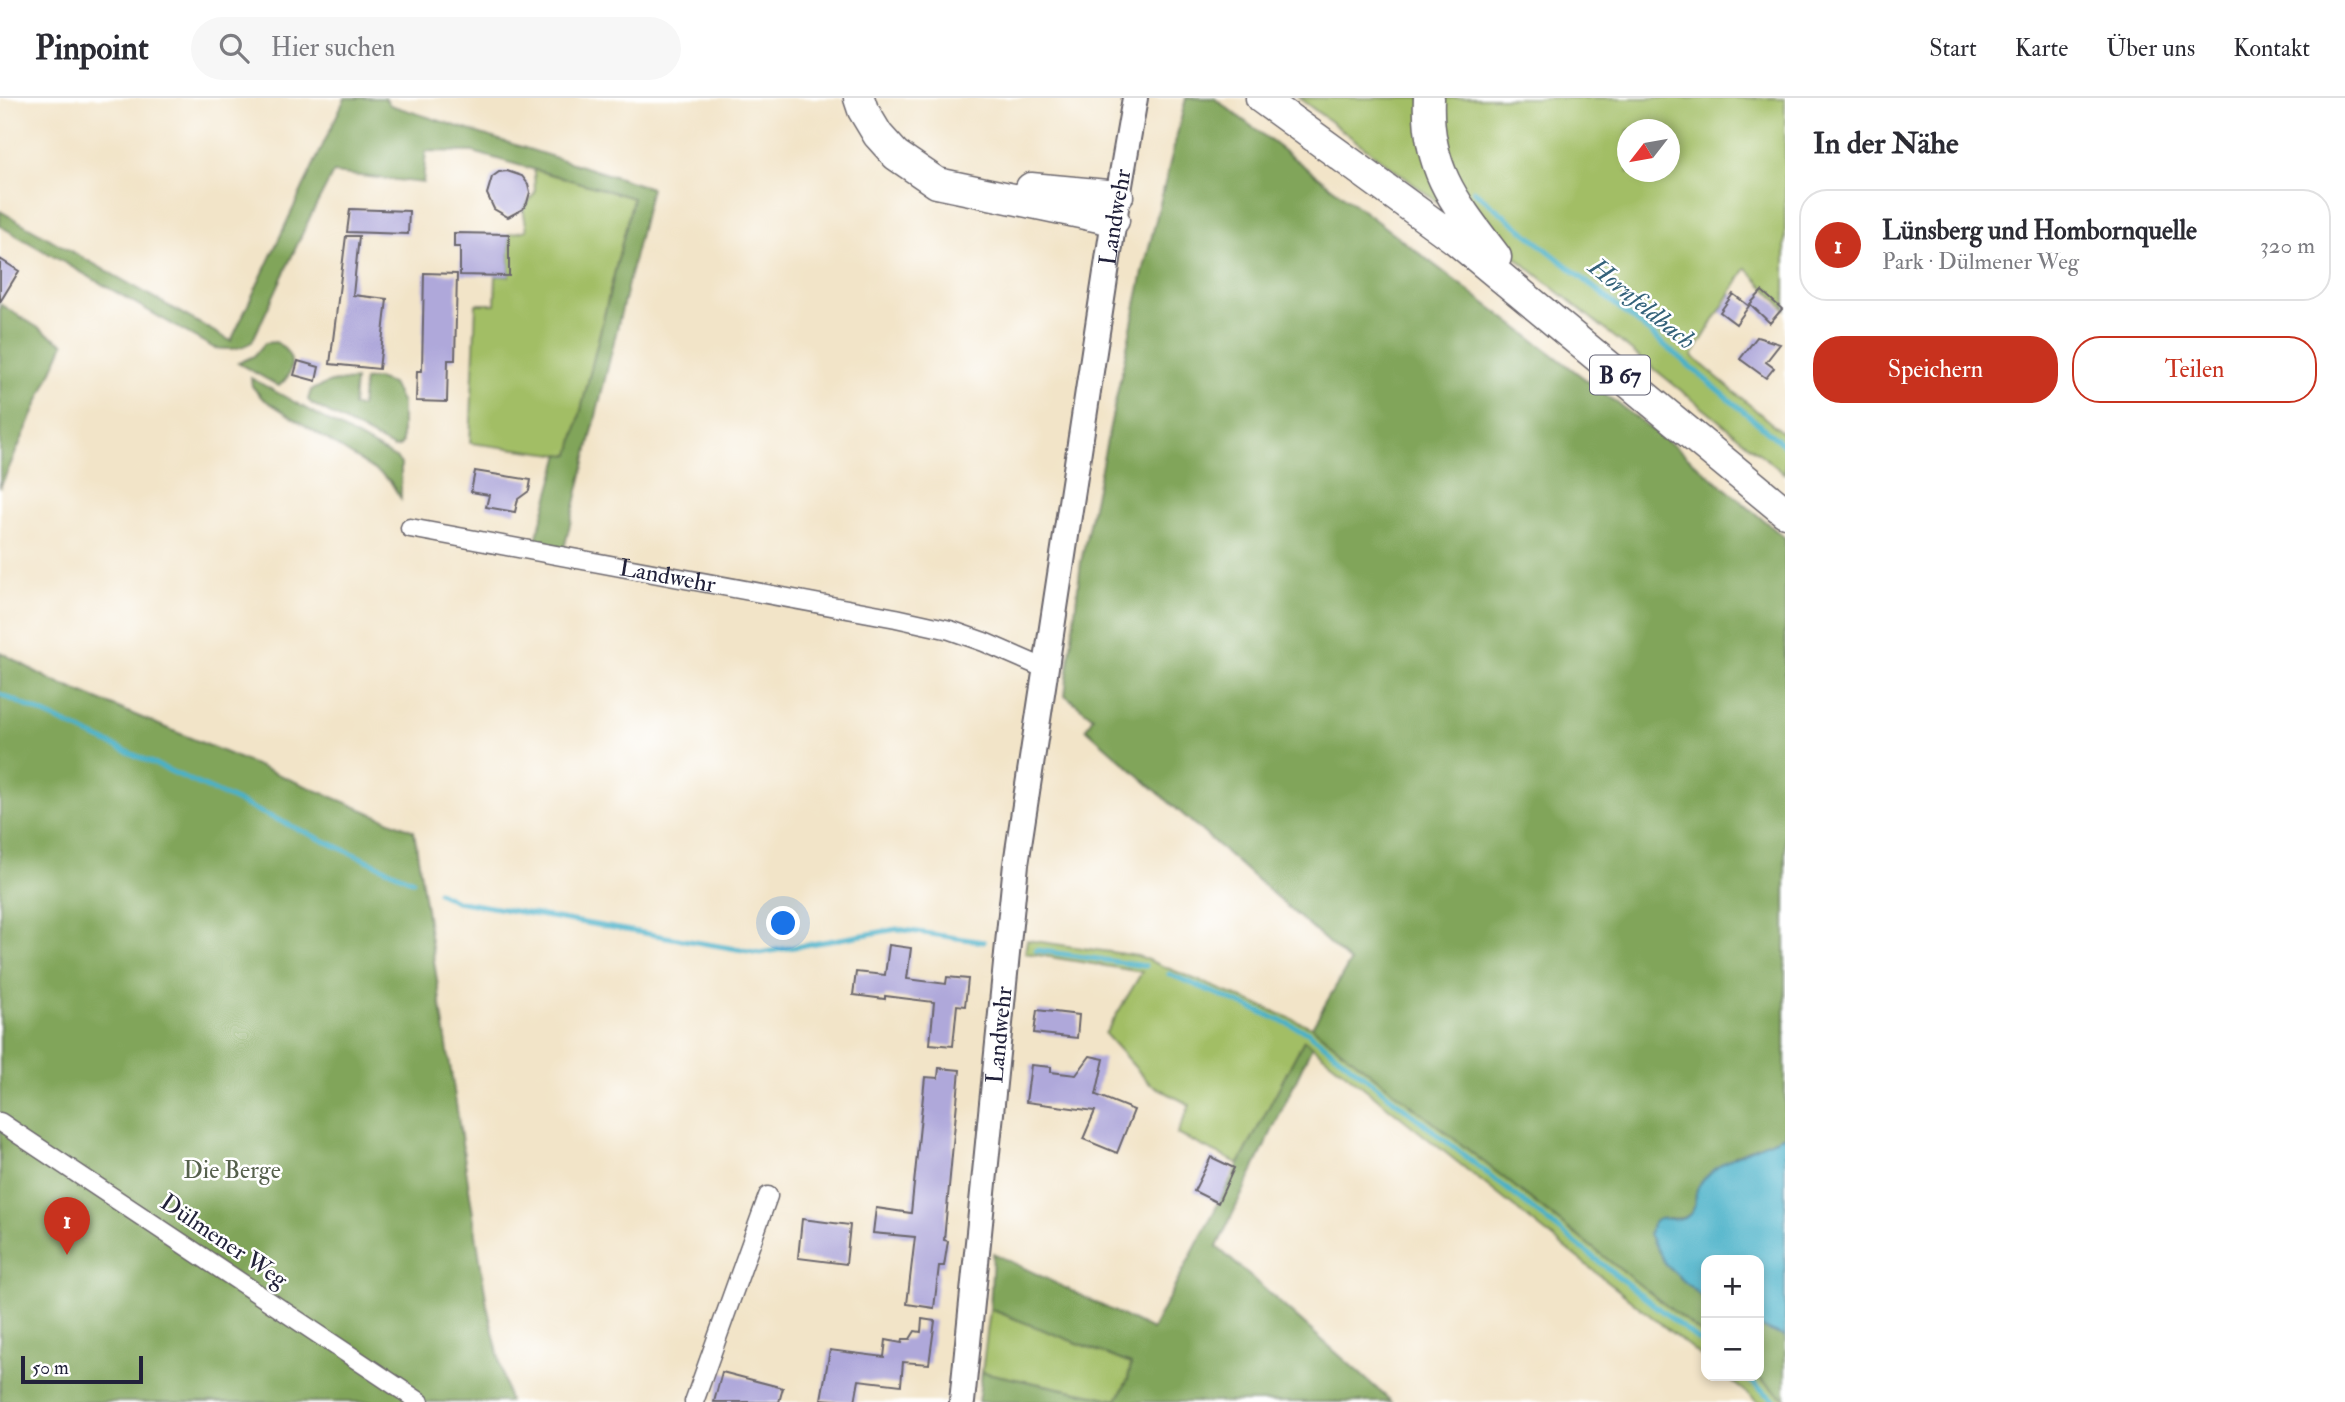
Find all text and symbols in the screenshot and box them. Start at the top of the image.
search box [191,17,681,80]
text: Pinpoint [35,28,149,69]
icon: search [215,29,253,67]
text: Hier suchen [271,32,396,64]
text: Start [1929,33,1977,64]
text: Karte [2015,33,2068,64]
text: Über uns [2106,33,2195,64]
text: Kontakt [2233,33,2310,64]
north arrow [1617,119,1680,182]
text: In der Nähe [1813,125,1958,162]
street label: Landwehr [1092,166,1138,268]
text: Lünsberg und Hombornquelle [1882,215,2197,247]
text: 1 [1834,231,1842,260]
text: 320 m [2260,231,2315,260]
text: Park · Dülmener Weg [1882,247,2079,276]
water label: Hornfeldbach [1581,251,1702,357]
button: Speichern [1813,336,2058,403]
button: Teilen [2072,336,2317,403]
road number: B 67 [1590,356,1650,394]
street label: Landwehr [617,552,718,600]
your location [766,906,800,940]
street label: Landwehr [979,985,1019,1085]
park label: Die Berge [183,1155,281,1186]
street label: Dülmener Weg [154,1187,295,1296]
pin: 1 [44,1197,90,1255]
map controls [1701,1255,1764,1381]
button: + [1701,1255,1764,1318]
button: − [1701,1318,1764,1381]
scale bar [21,1353,144,1385]
text: 50 m [32,1356,69,1380]

